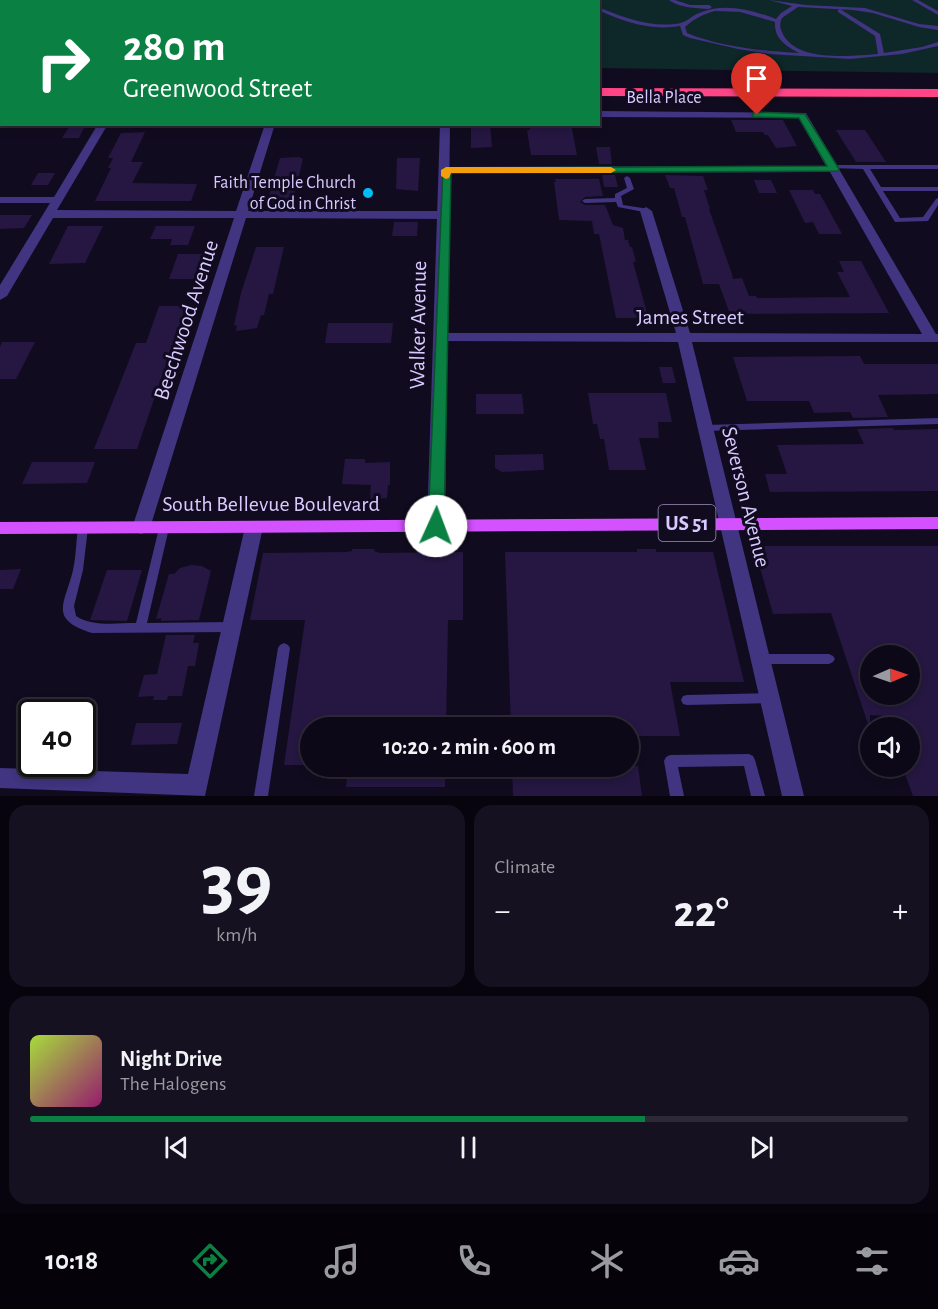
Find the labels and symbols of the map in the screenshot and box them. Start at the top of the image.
pin [731,53,782,115]
street label: Bella Place [626,89,702,107]
place label: Faith Temple Church of God in Christ [213,174,356,213]
marker: Faith Temple Church of God in Christ [361,186,375,200]
street label: Beechwood Avenue [150,237,222,403]
street label: Walker Avenue [406,260,430,390]
street label: James Street [636,306,744,328]
street label: Severson Avenue [718,424,774,570]
street label: South Bellevue Boulevard [162,493,380,515]
position arrow [404,494,468,558]
road number: US 51 [658,505,716,541]
north arrow [860,645,920,705]
speed limit sign: 40 [18,699,96,777]

